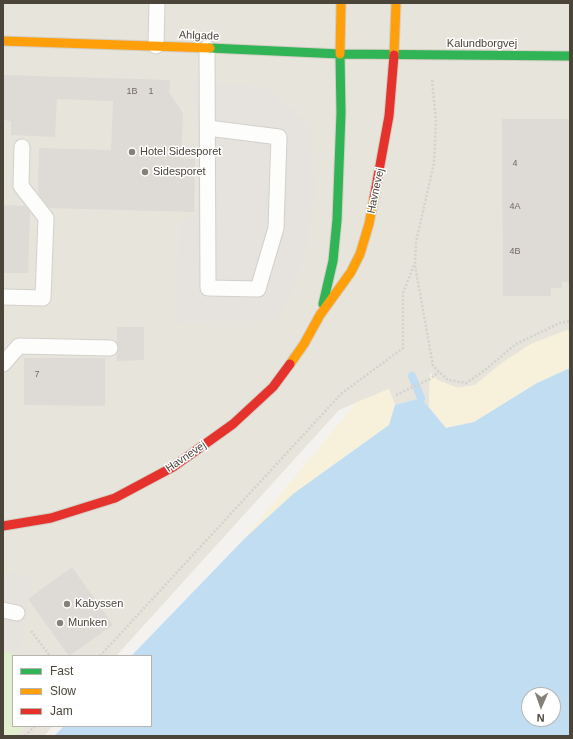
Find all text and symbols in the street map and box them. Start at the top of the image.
street label: Ahlgade [179,29,219,43]
street label: Kalundborgvej [447,37,517,51]
house number: 1B [126,87,138,97]
house number: 1 [148,87,154,97]
place label: Hotel Sidesporet [140,145,221,159]
marker: Hotel Sidesporet [127,147,137,157]
house number: 4 [512,159,518,169]
place label: Sidesporet [153,165,206,179]
marker: Sidesporet [140,167,150,177]
street label: Havnevej [365,167,387,215]
house number: 4A [509,202,521,212]
house number: 4B [509,247,521,257]
house number: 7 [34,370,40,380]
street label: Havnevej [163,439,209,475]
place label: Kabyssen [75,597,123,611]
marker: Kabyssen [62,599,72,609]
place label: Munken [68,616,107,630]
marker: Munken [55,618,65,628]
legend [12,655,152,727]
text: Fast [50,664,73,678]
text: Slow [50,684,76,698]
north arrow [521,687,561,727]
text: Jam [50,704,73,718]
text: N [536,712,545,724]

